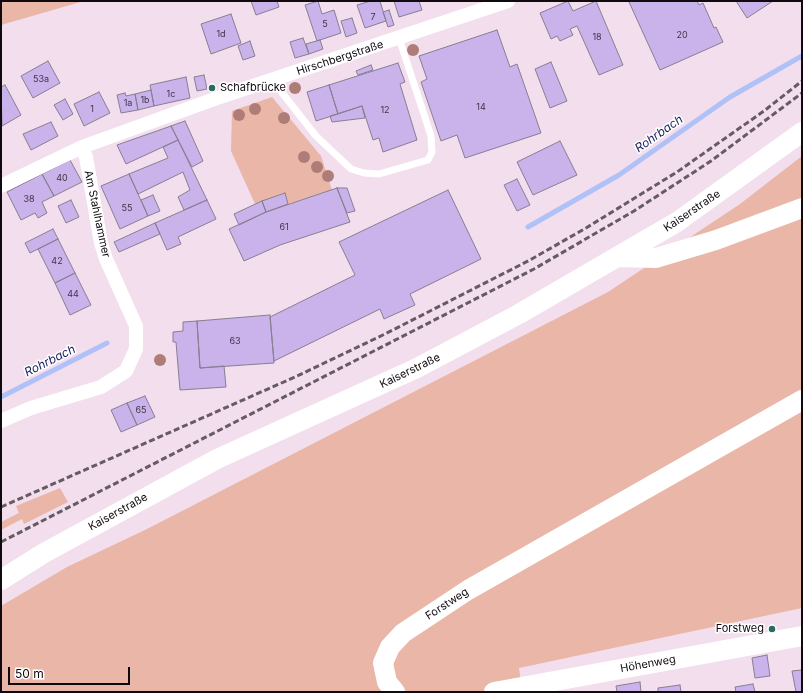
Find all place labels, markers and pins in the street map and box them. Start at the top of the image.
place label: Schafbrücke [220,81,286,95]
marker: Schafbrücke [207,83,217,93]
place label: Forstweg [716,622,764,636]
marker: Forstweg [767,624,777,634]

